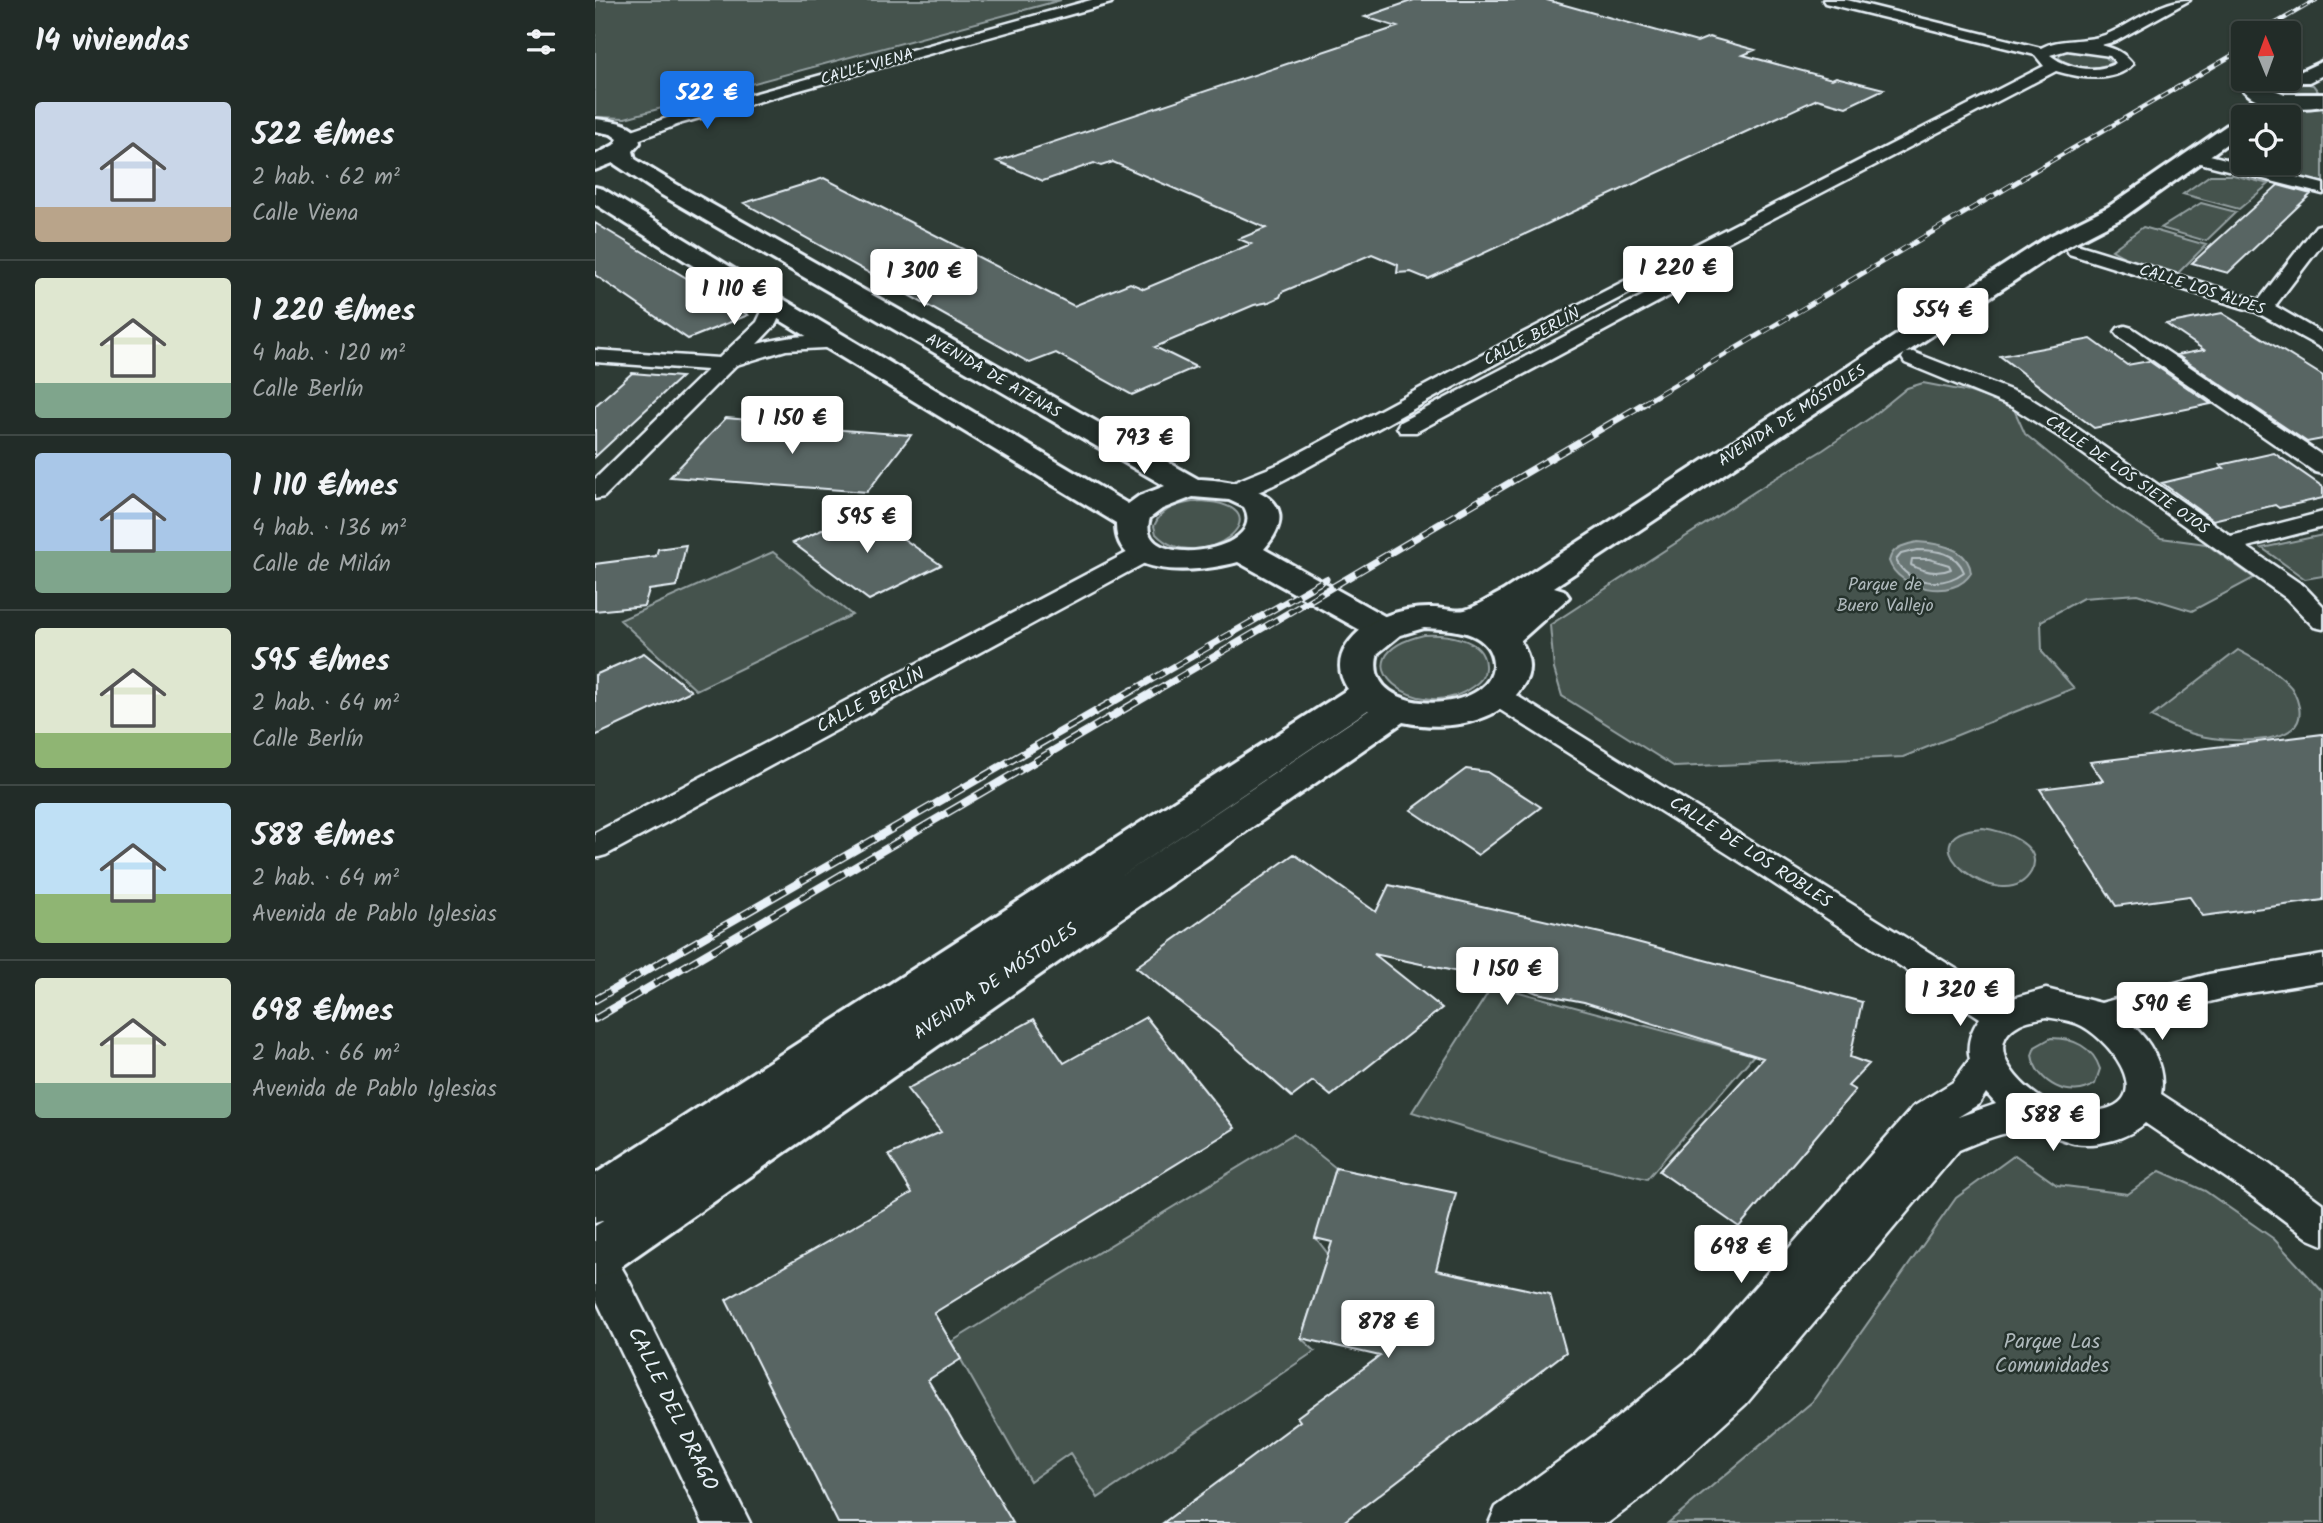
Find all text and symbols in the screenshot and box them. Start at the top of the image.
text: 14 viviendas [35,18,190,66]
north arrow [2231,21,2301,91]
map controls [2231,21,2301,175]
icon: filters [522,23,560,61]
street label: CALLE VIENA [817,42,917,92]
pin: 522 € [658,72,756,131]
text: 522 € [676,76,738,112]
button: locate [2231,105,2301,175]
text: 522 €/mes [252,112,394,160]
icon: home [91,130,175,214]
text: 2 hab. · 62 m² [252,160,400,196]
text: Calle Viena [252,196,359,232]
pin: 1 220 € [1613,246,1743,306]
pin: 1 300 € [859,250,989,309]
text: 1 220 € [1639,251,1717,287]
text: 1 300 € [886,254,962,290]
street label: CALLE LOS ALPES [2136,258,2269,322]
pin: 1 110 € [669,268,799,327]
text: 1 110 € [702,272,766,308]
text: 1 220 €/mes [252,288,415,336]
pin: 554 € [1894,288,1992,348]
text: 554 € [1913,293,1973,329]
street label: CALLE BERLÍN [1479,301,1585,373]
icon: home [91,306,175,390]
street label: AVENIDA DE ATENAS [921,327,1066,425]
text: 4 hab. · 120 m² [252,336,405,372]
street label: AVENIDA DE MÓSTOLES [1713,358,1871,473]
text: Calle Berlín [252,372,363,408]
pin: 1 150 € [727,396,857,456]
text: 1 150 € [757,401,827,437]
street label: CALLE DE LOS SIETE OJOS [2040,409,2214,541]
pin: 793 € [1095,416,1193,476]
text: 793 € [1115,421,1173,457]
text: 1 110 €/mes [252,463,398,511]
icon: home [91,481,175,565]
pin: 595 € [818,496,916,555]
text: 595 € [838,500,896,536]
text: 4 hab. · 136 m² [252,511,406,547]
text: Calle de Milán [252,547,391,583]
park label: Parque de Buero Vallejo [1836,571,1934,621]
text: 595 €/mes [252,638,390,686]
icon: home [91,656,175,740]
street label: CALLE BERLÍN [812,660,930,742]
text: 2 hab. · 64 m² [252,686,399,722]
text: Calle Berlín [252,722,363,758]
street label: CALLE DE LOS ROBLES [1663,789,1838,917]
text: 588 €/mes [252,813,395,861]
icon: home [91,831,175,915]
text: 2 hab. · 64 m² [252,861,399,897]
text: Avenida de Pablo Iglesias [252,897,497,933]
street label: AVENIDA DE MÓSTOLES [908,916,1085,1048]
pin: 1 150 € [1442,948,1572,1007]
text: 1 150 € [1472,952,1542,988]
pin: 1 320 € [1895,968,2025,1028]
text: 1 320 € [1921,973,1999,1009]
pin: 590 € [2113,982,2211,1042]
text: 590 € [2133,987,2191,1023]
text: 698 €/mes [252,988,393,1036]
icon: home [91,1006,175,1090]
text: 2 hab. · 66 m² [252,1036,399,1072]
text: Avenida de Pablo Iglesias [252,1072,497,1108]
pin: 588 € [2004,1094,2102,1153]
text: 588 € [2022,1098,2084,1134]
pin: 698 € [1692,1226,1790,1285]
text: 698 € [1710,1230,1772,1266]
pin: 878 € [1339,1300,1437,1360]
text: 878 € [1357,1305,1419,1341]
street label: CALLE DEL DRAGO [618,1321,726,1497]
park label: Parque Las Comunidades [1995,1326,2109,1383]

